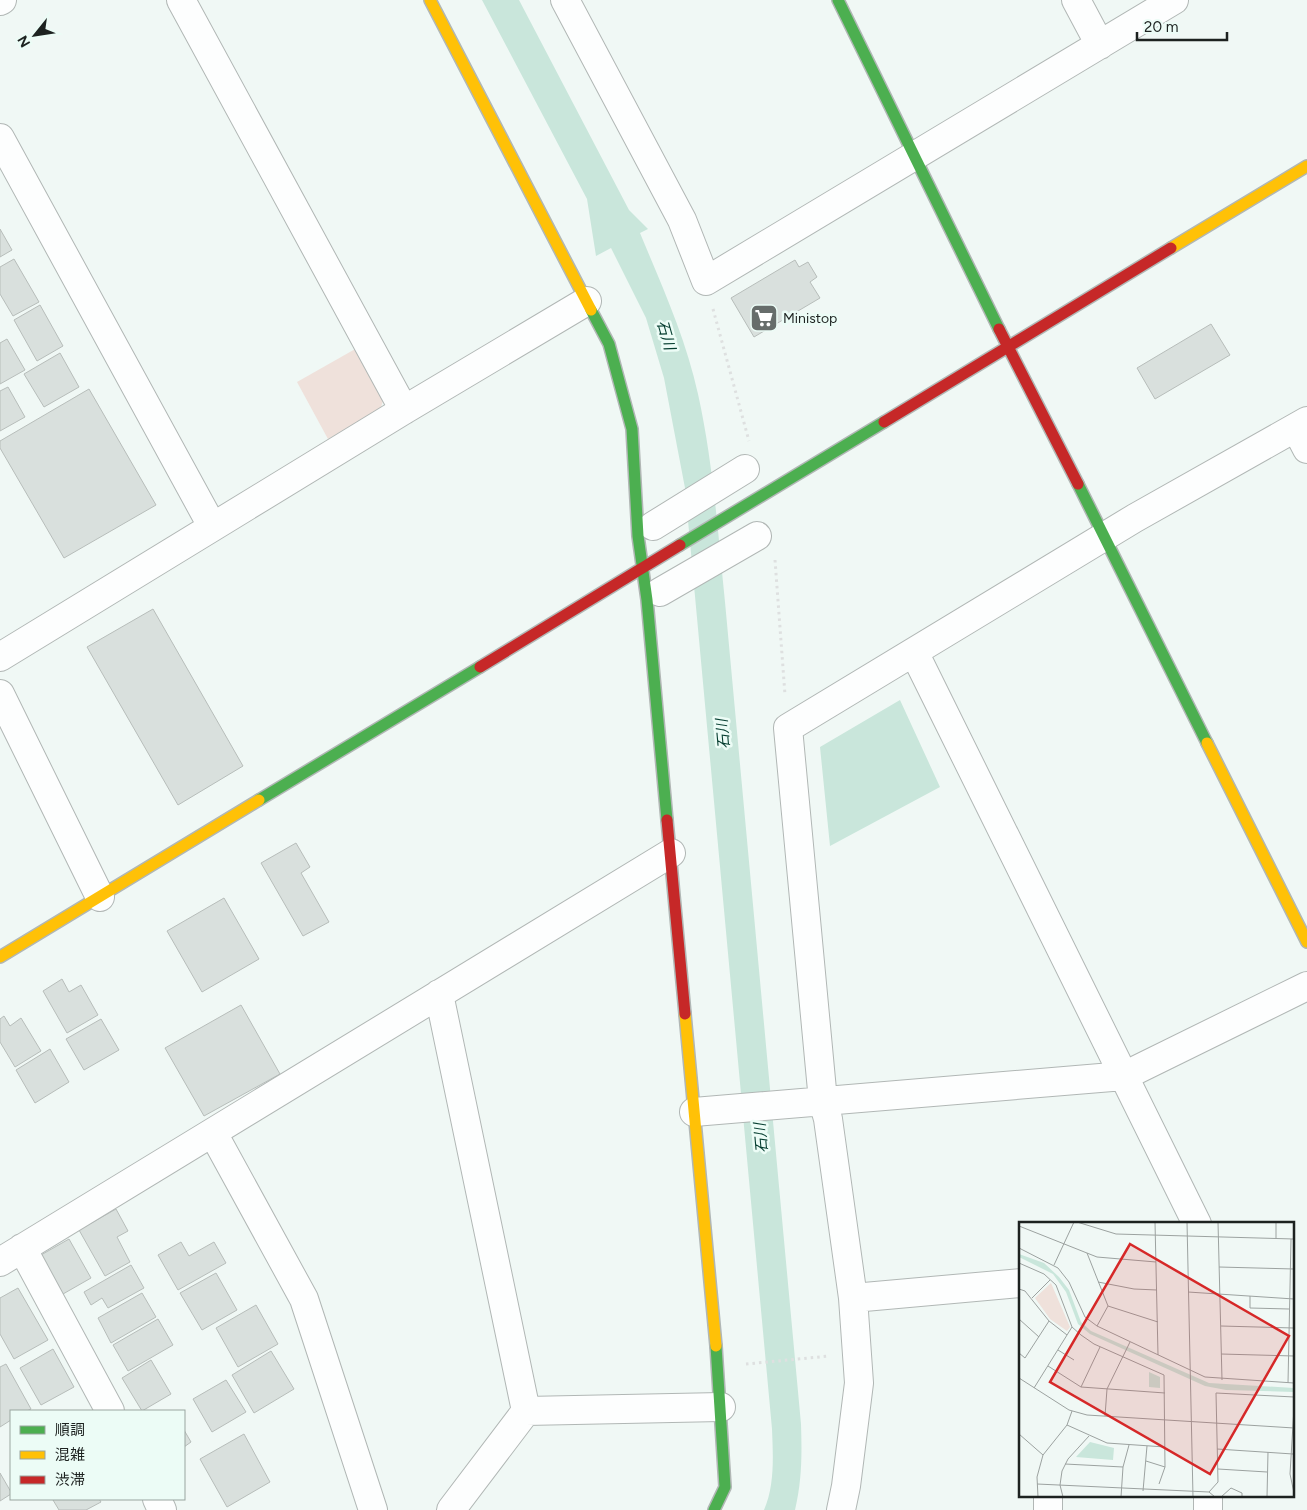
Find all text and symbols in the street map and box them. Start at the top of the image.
north arrow [10,10,60,60]
scale bar [1137,10,1227,42]
text: 20 m [1144,18,1178,36]
text: N [14,32,34,50]
supermarket icon: Ministop [749,303,779,333]
place label: Ministop [783,310,837,327]
water label: 石川 [653,318,679,354]
water label: 石川 [713,716,733,750]
water label: 石川 [751,1120,771,1154]
inset map [1019,1222,1294,1498]
legend [10,1410,185,1500]
text: 順調 [55,1421,85,1439]
text: 混雑 [55,1446,85,1464]
text: 渋滞 [55,1471,85,1489]

